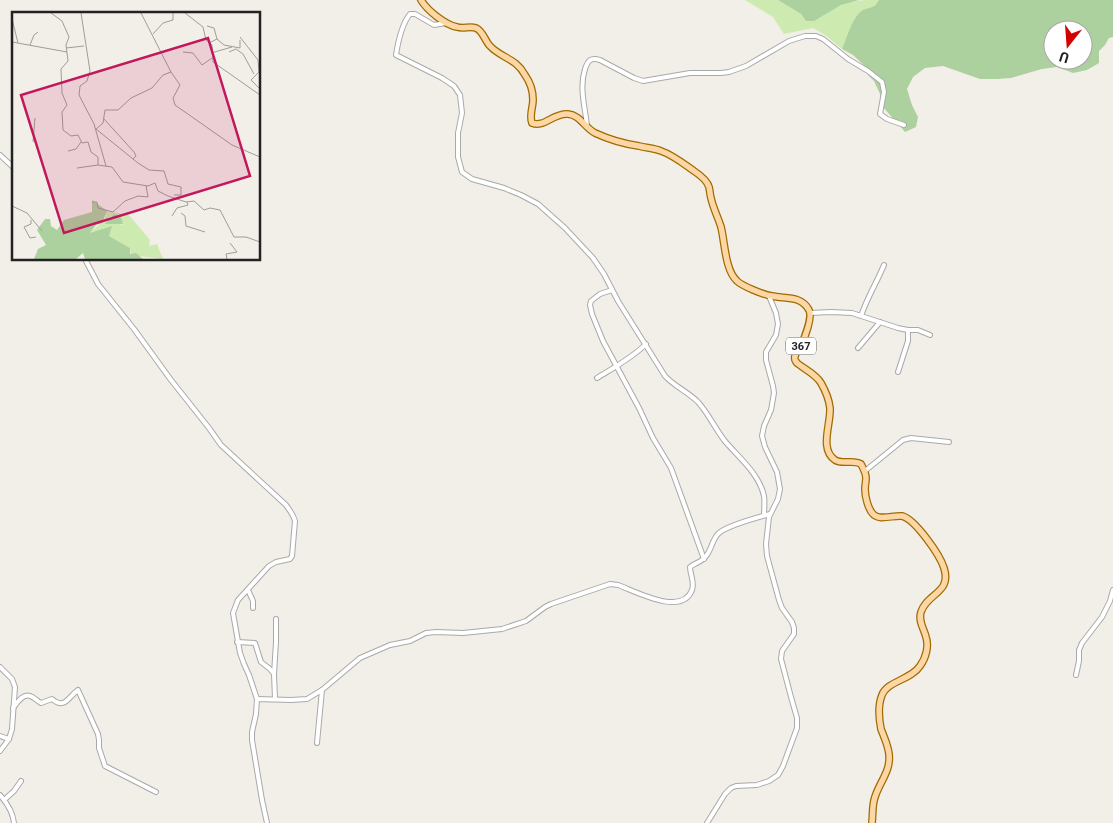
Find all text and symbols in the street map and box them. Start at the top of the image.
inset map [12,12,260,260]
north arrow [1043,20,1093,70]
text: U [1057,48,1071,66]
road number: 367 [786,338,816,354]

